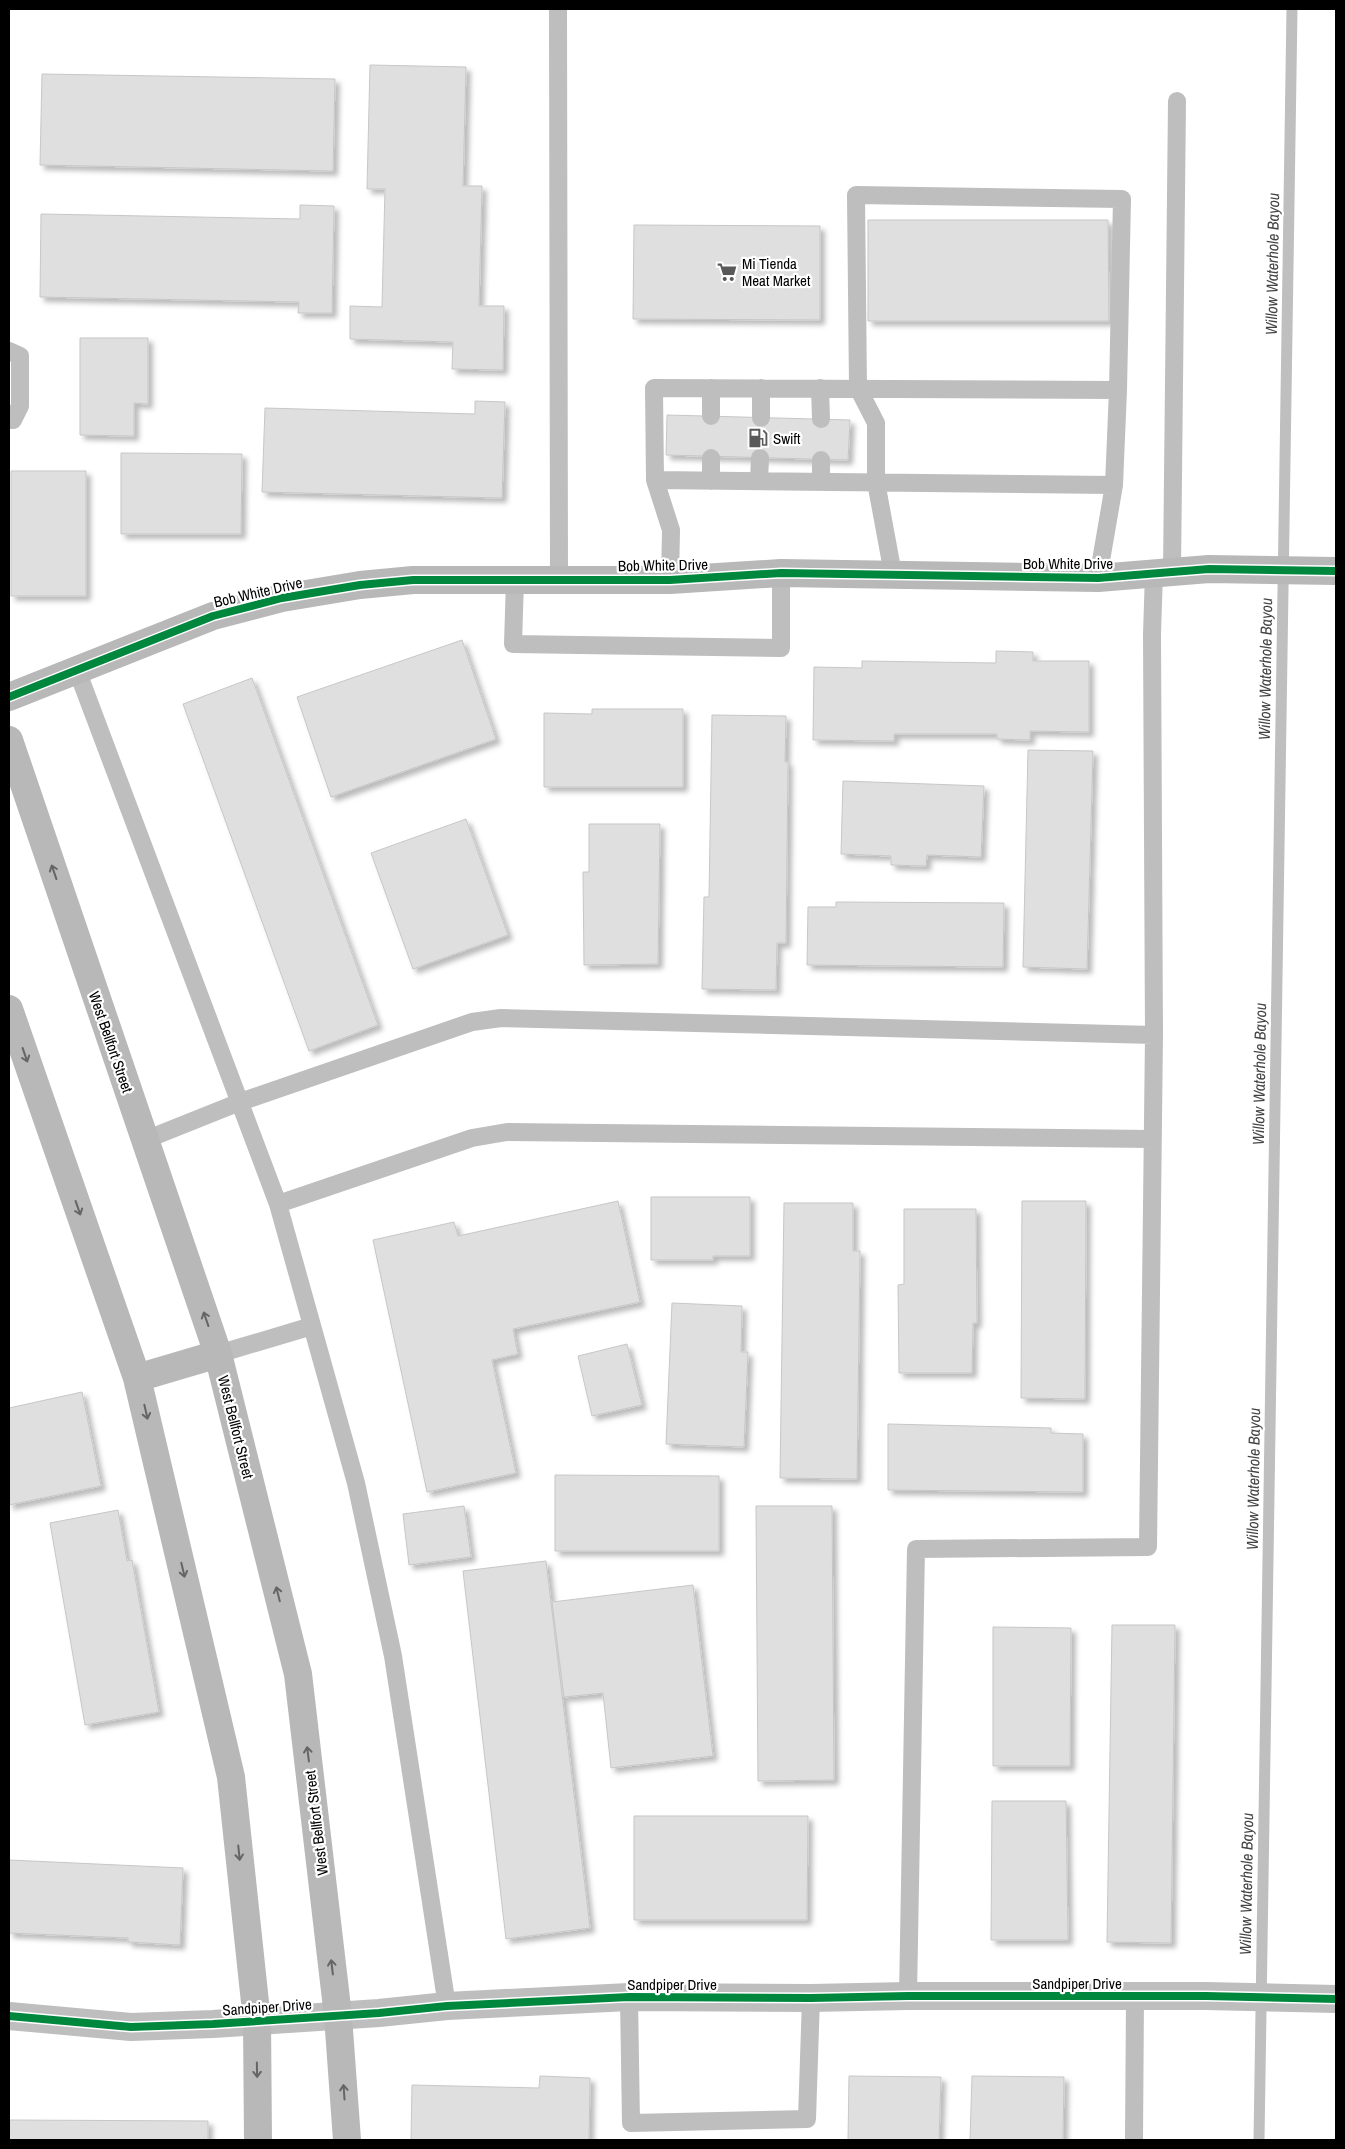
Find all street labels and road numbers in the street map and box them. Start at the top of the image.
street label: Bob White Drive [1023,553,1113,574]
street label: Bob White Drive [618,554,708,576]
street label: Bob White Drive [212,572,304,612]
street label: West Bellfort Street [84,989,138,1096]
street label: West Bellfort Street [213,1373,259,1481]
street label: West Bellfort Street [299,1769,333,1877]
street label: Sandpiper Drive [1032,1973,1122,1994]
street label: Sandpiper Drive [627,1974,717,1995]
street label: Sandpiper Drive [222,1993,313,2021]

